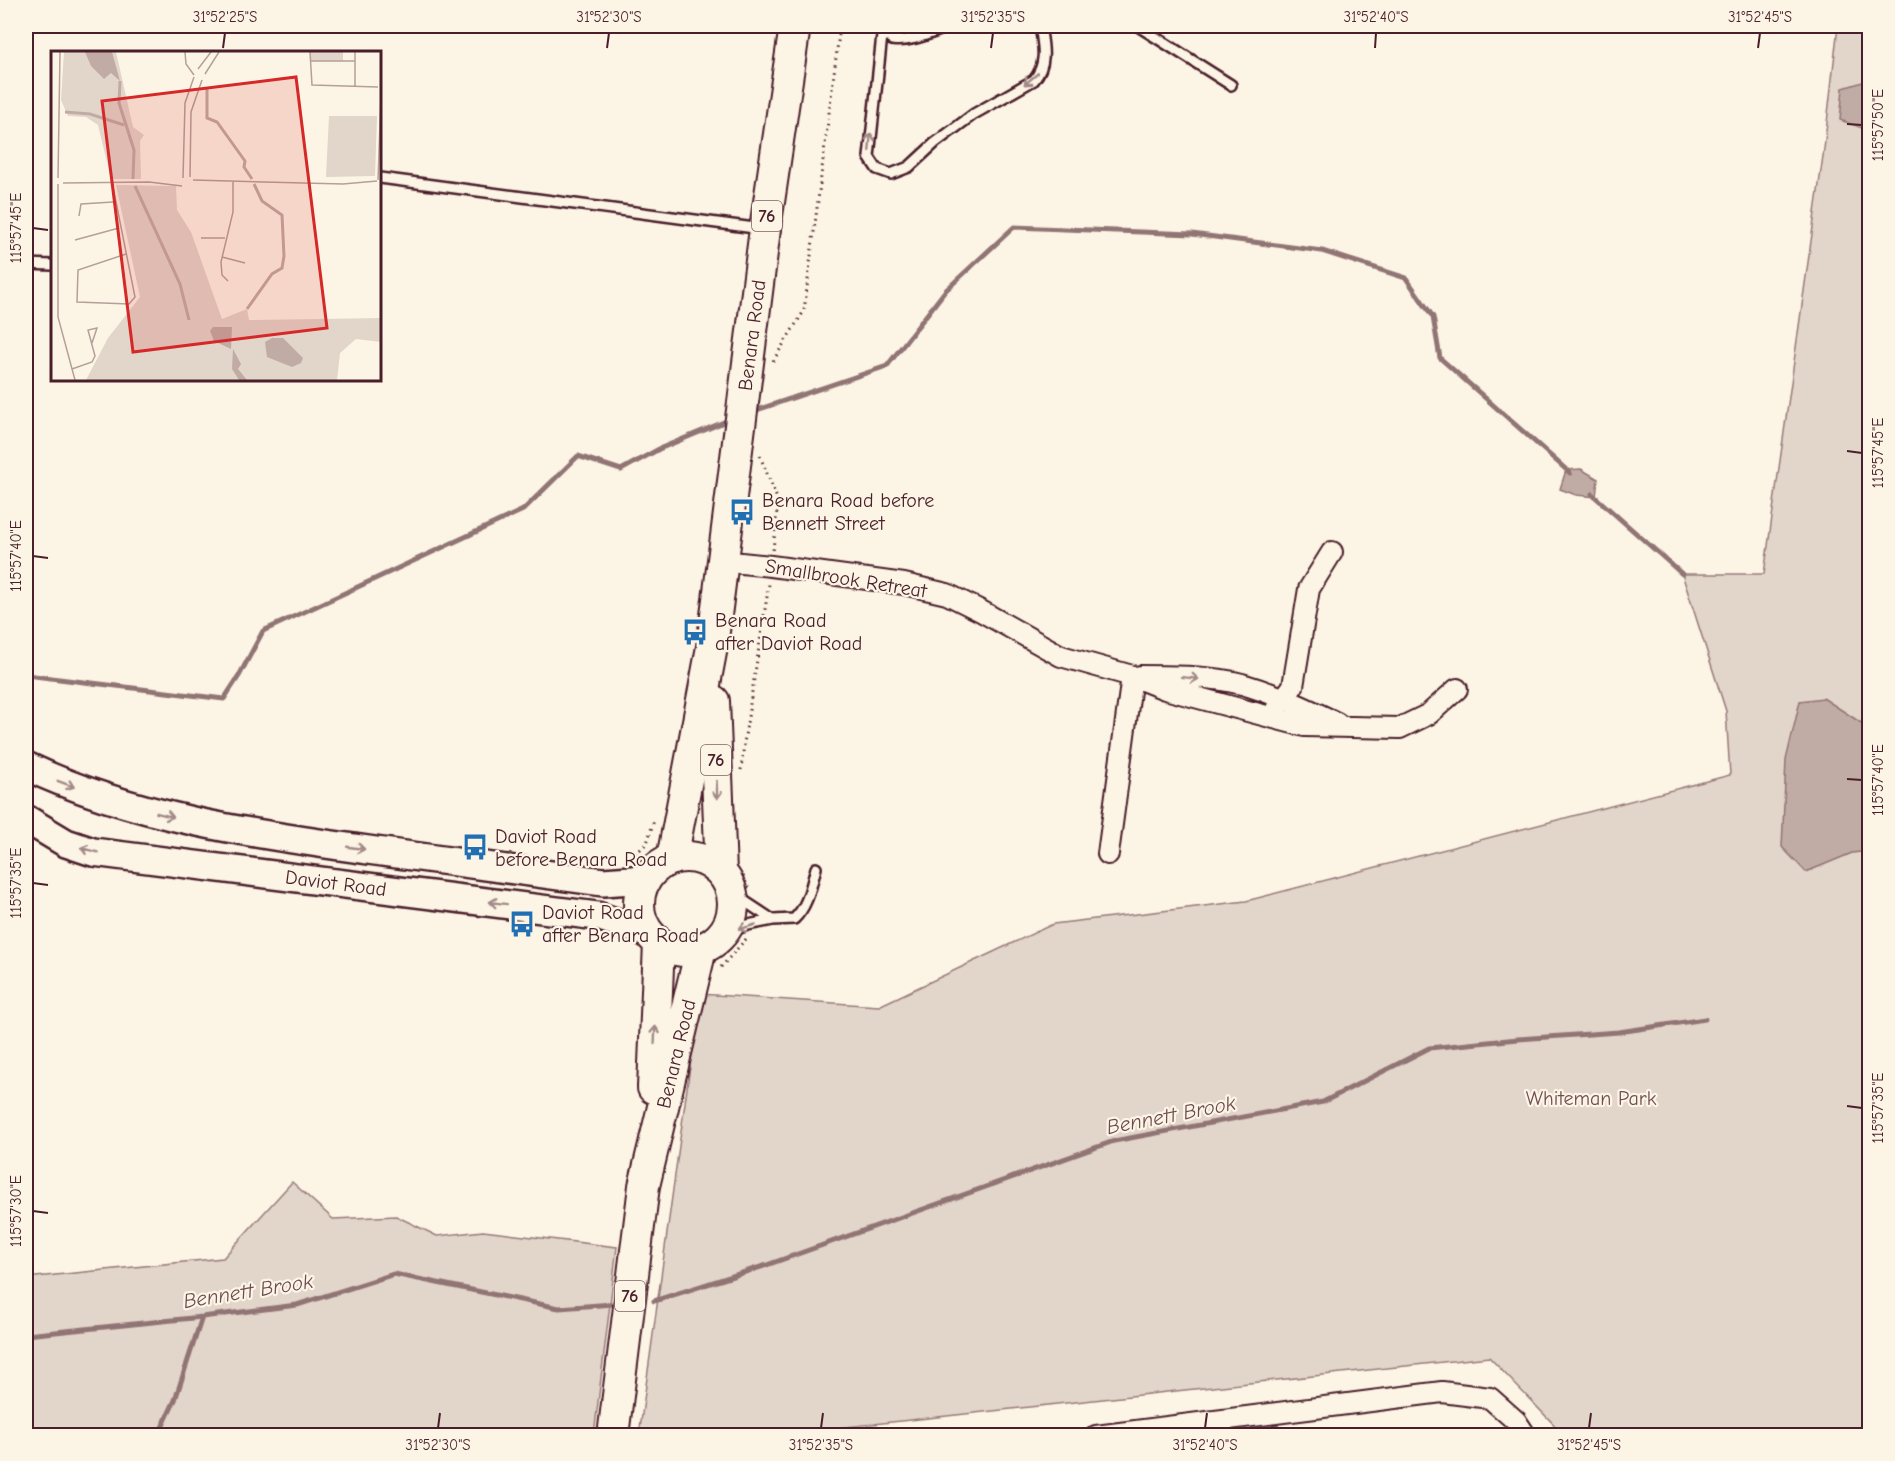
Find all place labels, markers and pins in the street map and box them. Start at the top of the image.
place label: Benara Road before Bennett Street [762,489,934,535]
bus stop icon: Benara Road before Bennett Street [727,497,757,527]
place label: Benara Road after Daviot Road [715,609,862,655]
bus stop icon: Benara Road after Daviot Road [680,617,710,647]
place label: Daviot Road before Benara Road [495,825,667,871]
bus stop icon: Daviot Road before Benara Road [460,832,490,862]
place label: Daviot Road after Benara Road [542,901,699,947]
bus stop icon: Daviot Road after Benara Road [507,909,537,939]

